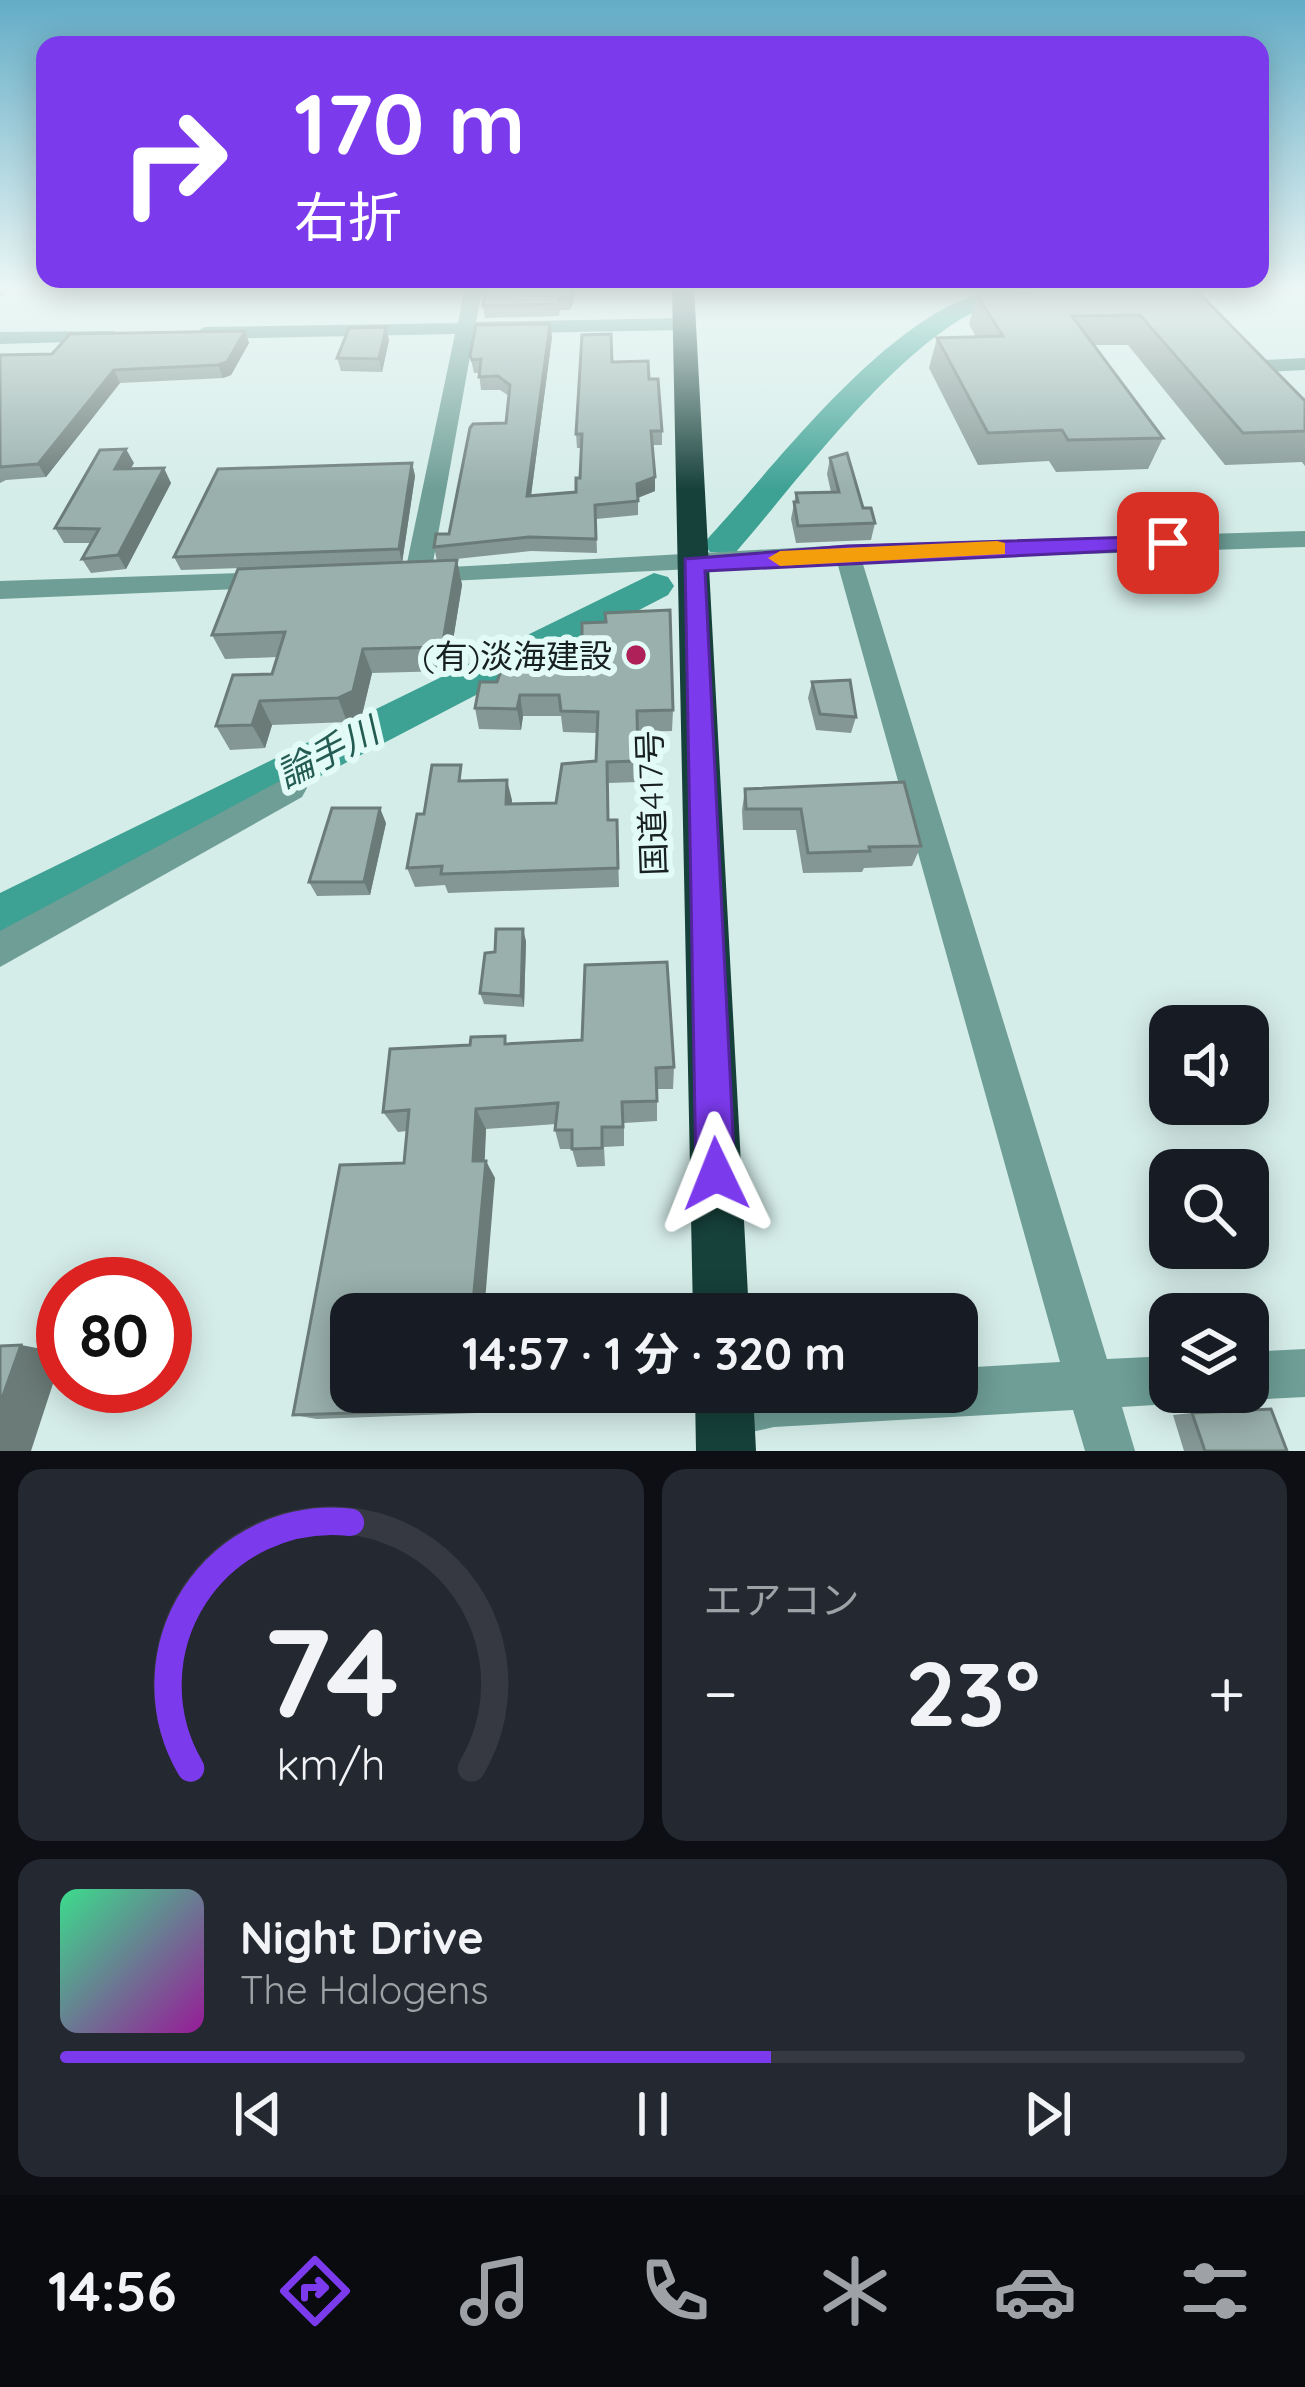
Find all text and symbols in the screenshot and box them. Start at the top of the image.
text: 170 m [294,70,525,175]
icon: right [96,84,252,240]
text: 右折 [294,183,402,251]
pin [1117,492,1219,594]
icon: arrive [1135,510,1201,576]
place label: (有)淡海建設 [422,635,612,676]
marker: (有)淡海建設 [623,642,649,668]
water label: 論手川 [269,706,389,797]
street label: 国道417号 [628,730,674,876]
map controls [1149,1005,1269,1413]
button: sound [1149,1005,1269,1125]
position arrow [653,1111,779,1237]
button: search [1149,1149,1269,1269]
speed limit sign: 80 [36,1257,192,1413]
button: layers [1149,1293,1269,1413]
text: 14:57 · 1 分 · 320 m [462,1325,846,1381]
text: エアコン [704,1575,860,1624]
text: 74 [262,1592,399,1748]
text: 23° [905,1636,1040,1749]
text: − [704,1651,738,1734]
text: + [1208,1651,1245,1734]
text: km/h [276,1737,385,1791]
text: Night Drive [240,1909,484,1965]
text: The Halogens [240,1965,489,2014]
icon: previous [225,2081,291,2147]
icon: pause [620,2081,686,2147]
icon: next [1015,2081,1081,2147]
icon: directions [273,2249,357,2333]
icon: music [453,2249,537,2333]
icon: phone [633,2249,717,2333]
icon: climate [813,2249,897,2333]
icon: car [993,2249,1077,2333]
icon: filters [1173,2249,1257,2333]
text: 14:56 [48,2257,177,2325]

